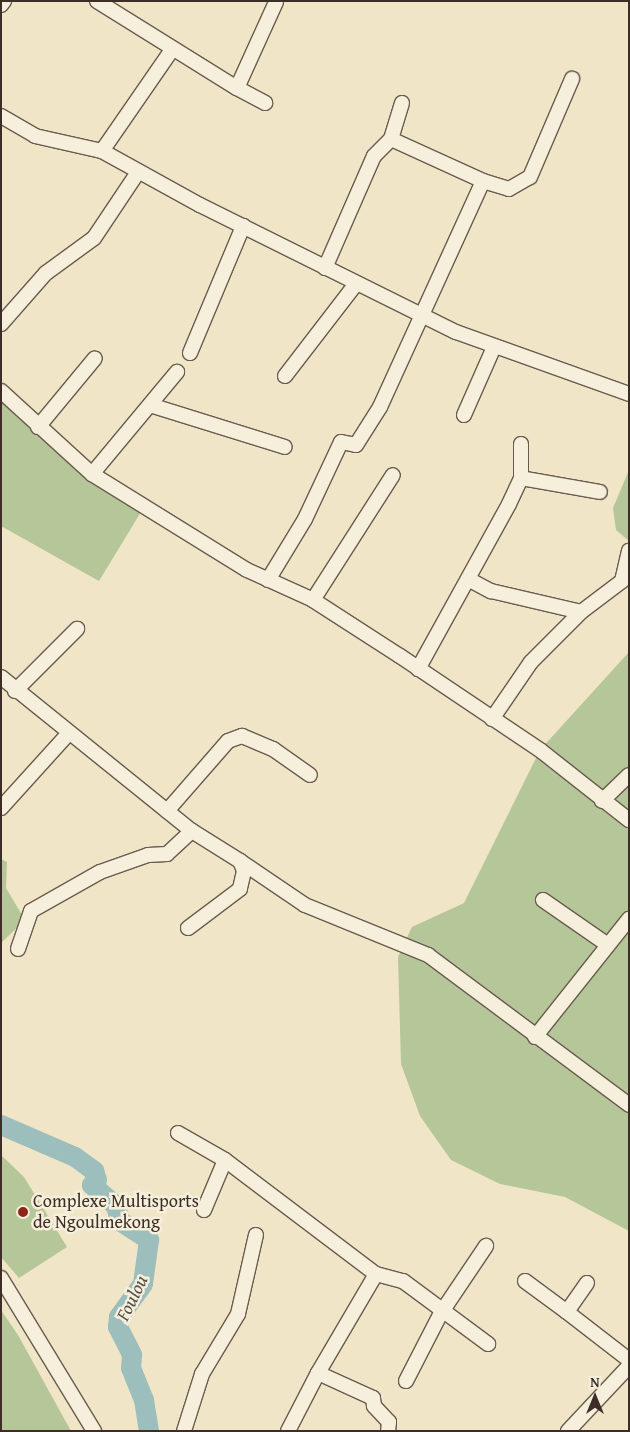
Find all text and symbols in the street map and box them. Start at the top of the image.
place label: Complexe Multisports de Ngoulmekong [33,1191,199,1234]
marker: Complexe Multisports de Ngoulmekong [17,1206,29,1218]
water label: Foulou [111,1271,153,1325]
north arrow [570,1372,620,1422]
text: N [590,1372,600,1392]

